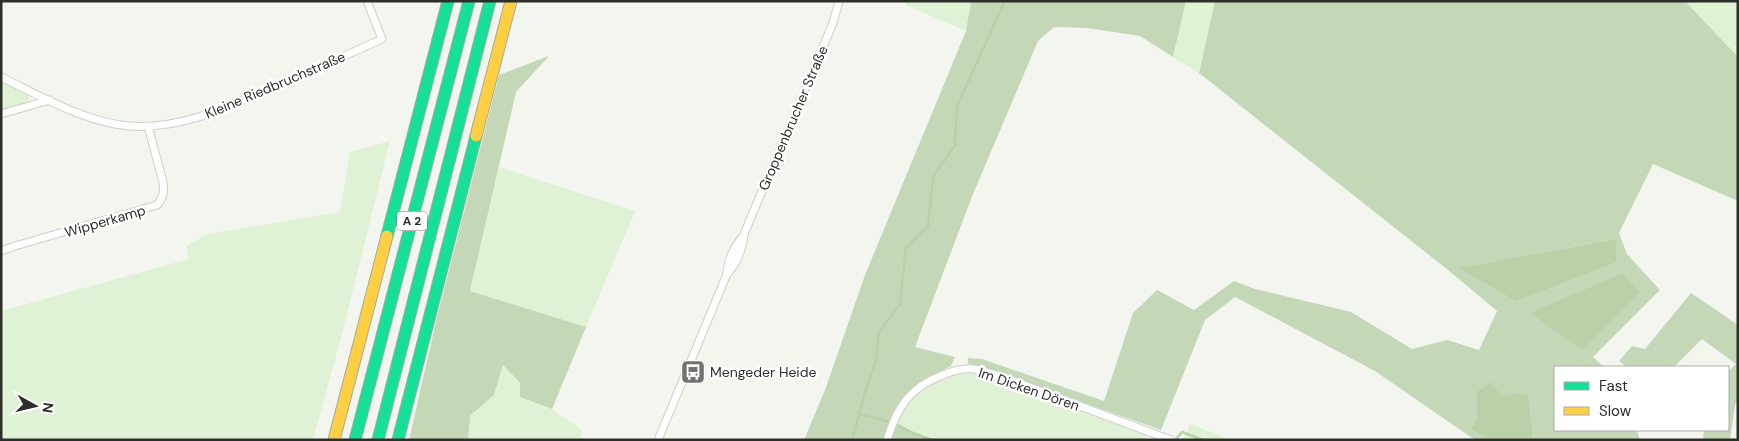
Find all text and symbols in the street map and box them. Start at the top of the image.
street label: Groppenbrucher Straße [754,43,832,193]
street label: Kleine Riedbruchstraße [202,47,348,123]
street label: Wipperkamp [62,201,148,241]
road number: A 2 [397,212,427,230]
bus stop icon: Mengeder Heide [680,359,706,385]
place label: Mengeder Heide [710,363,817,381]
street label: Im Dicken Dören [976,363,1082,415]
legend [1554,366,1729,431]
text: Fast [1599,376,1628,396]
north arrow [10,381,60,431]
text: N [38,401,57,414]
text: Slow [1599,401,1632,421]

